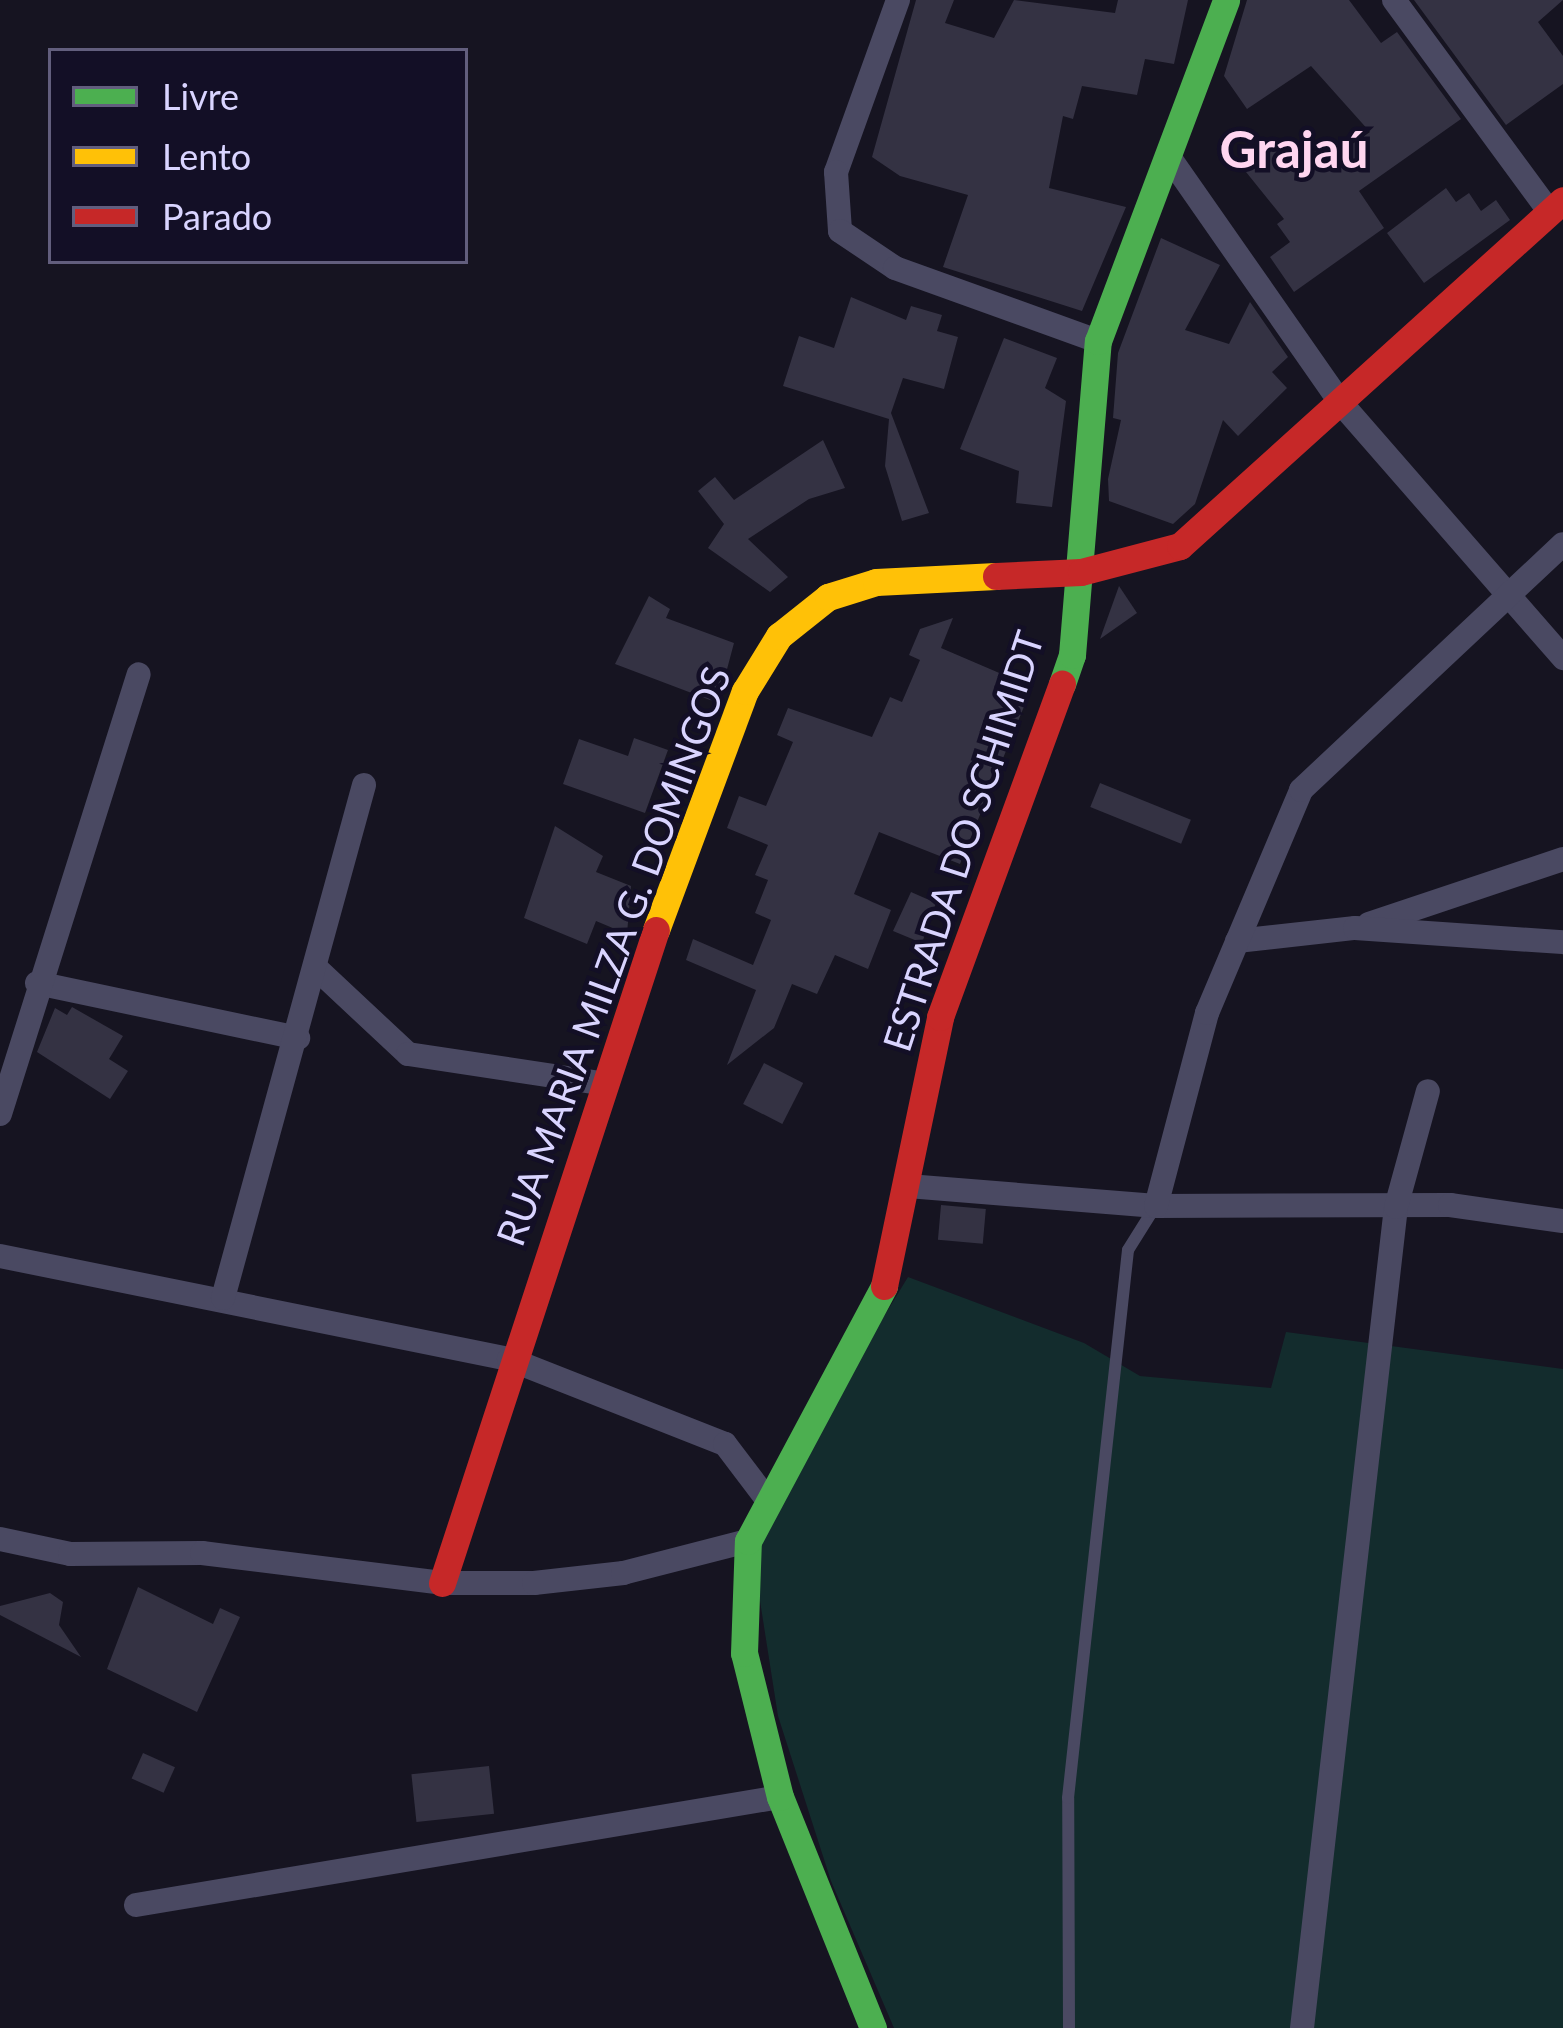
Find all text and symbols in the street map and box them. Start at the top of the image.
legend [48,48,468,264]
text: Livre [162,74,239,118]
district label: Grajaú [1220,118,1368,180]
text: Lento [162,134,251,178]
text: Parado [162,194,272,238]
street label: ESTRADA DO SCHIMIDT [873,624,1053,1058]
street label: RUA MARIA MILZA G. DOMINGOS [486,658,740,1254]

